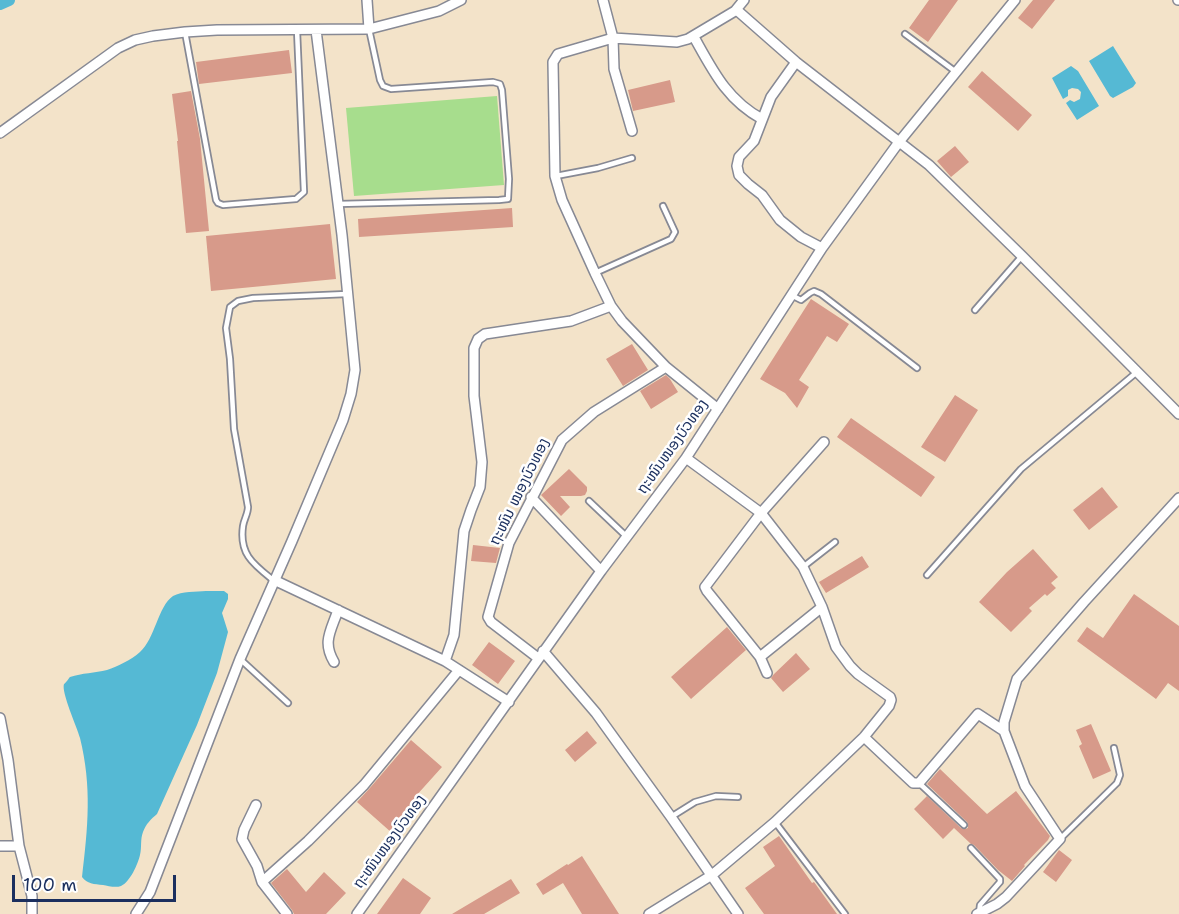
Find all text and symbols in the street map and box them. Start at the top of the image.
street label: ຖະໜົນໜອງບົວທອງ [634,396,712,498]
street label: ຖະໜົນ ໝອງບົວທອງ [486,435,554,549]
street label: ຖະໜົນໜອງບົວທອງ [350,792,430,892]
scale bar [15,863,178,901]
text: 100 m [23,873,77,897]

